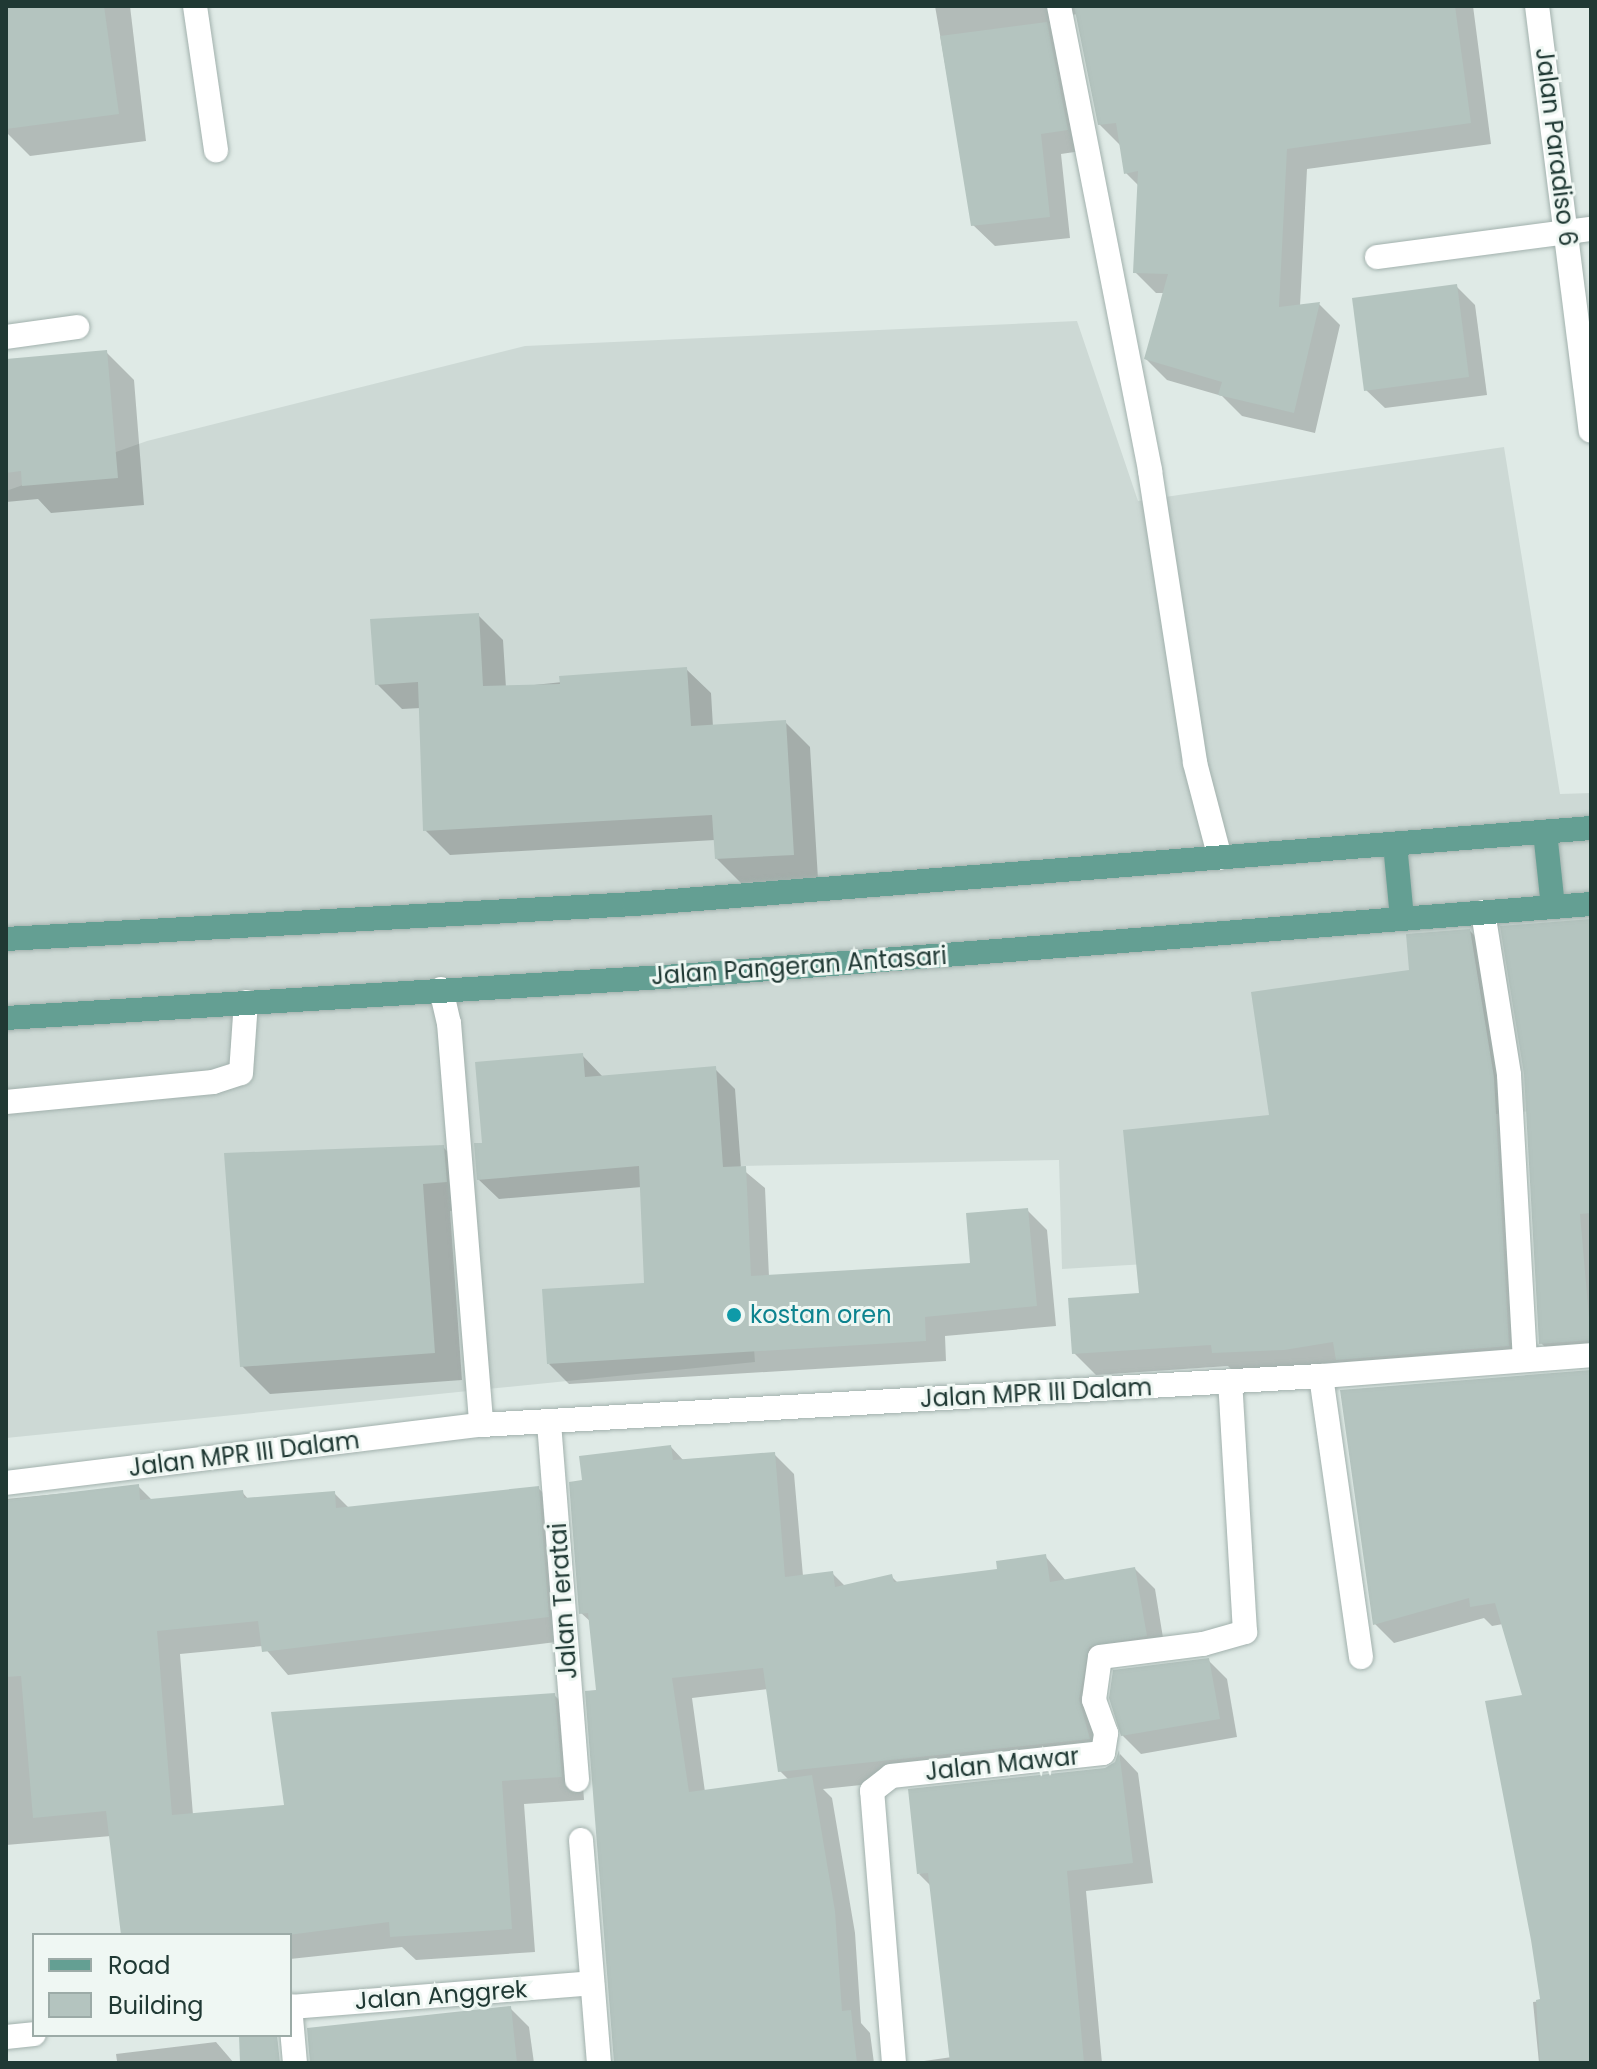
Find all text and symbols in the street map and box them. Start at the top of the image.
street label: Jalan Paradiso 6 [1530,46,1582,248]
street label: Jalan Pangeran Antasari [650,941,948,991]
place label: kostan oren [750,1301,892,1329]
marker: kostan oren [725,1306,743,1324]
street label: Jalan MPR III Dalam [919,1373,1153,1413]
street label: Jalan MPR III Dalam [127,1426,361,1482]
street label: Jalan Teratai [543,1522,583,1680]
street label: Jalan Mawar [924,1742,1080,1786]
legend [32,1933,292,2037]
text: Road [108,1949,170,1982]
street label: Jalan Anggrek [354,1975,528,2015]
text: Building [108,1989,204,2022]

